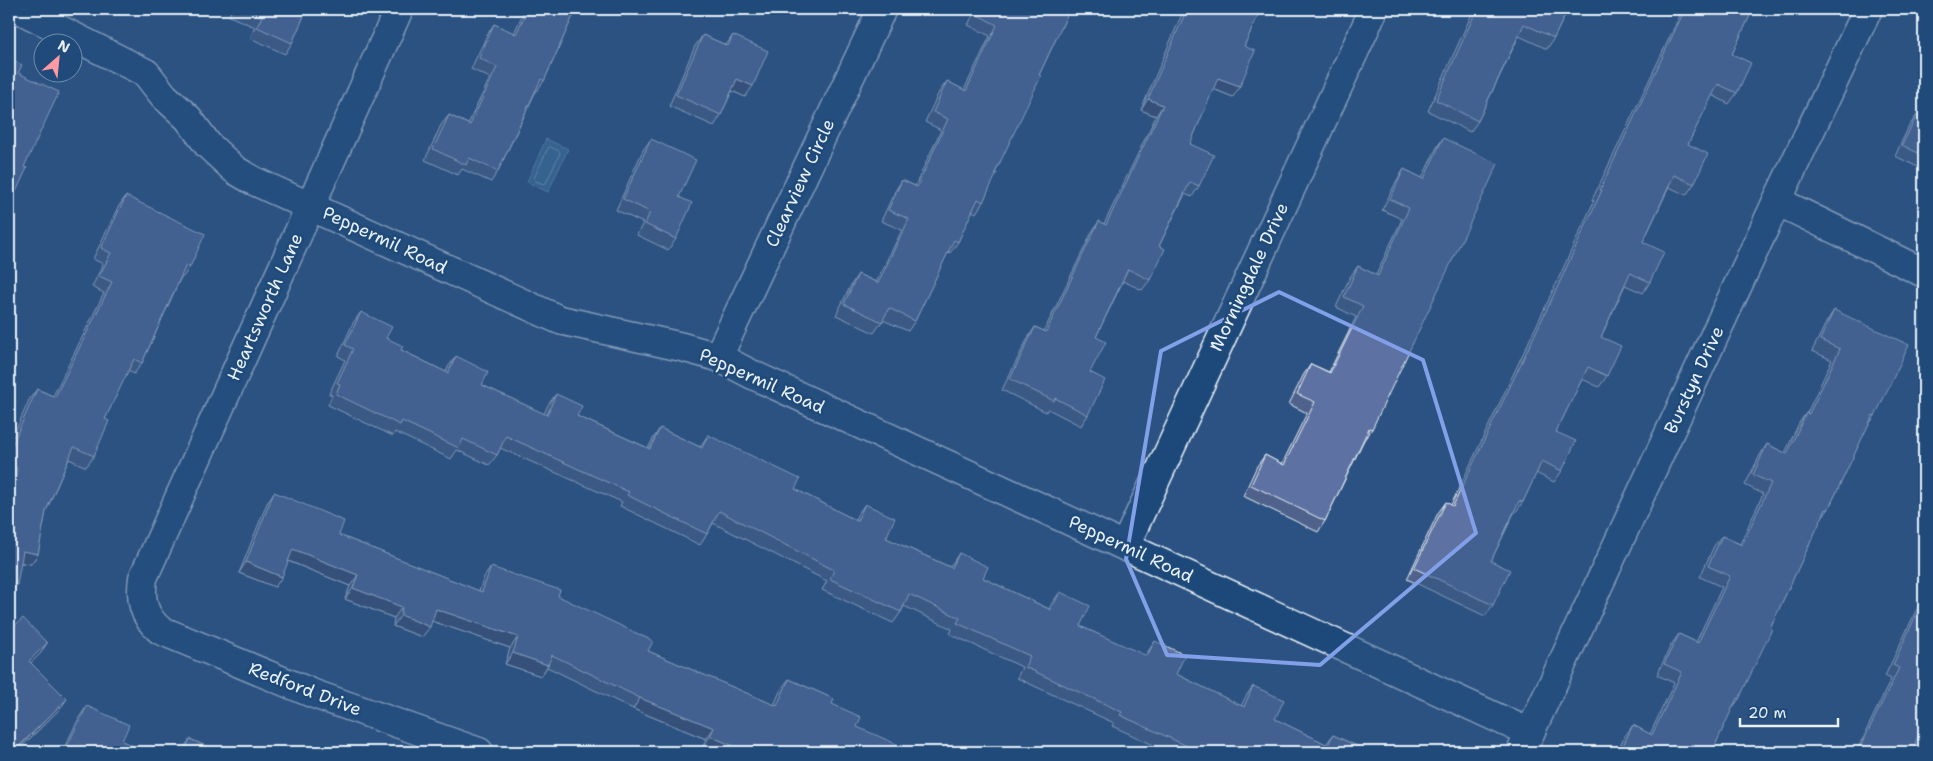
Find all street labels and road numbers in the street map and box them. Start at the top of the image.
street label: Clearview Circle [760,115,840,251]
street label: Morningdale Drive [1204,199,1294,355]
street label: Peppermil Road [319,201,451,279]
street label: Heartsworth Lane [222,229,308,385]
street label: Burstyn Drive [1659,322,1729,438]
street label: Peppermil Road [695,343,829,419]
street label: Peppermil Road [1065,510,1197,588]
street label: Redford Drive [245,656,365,722]

